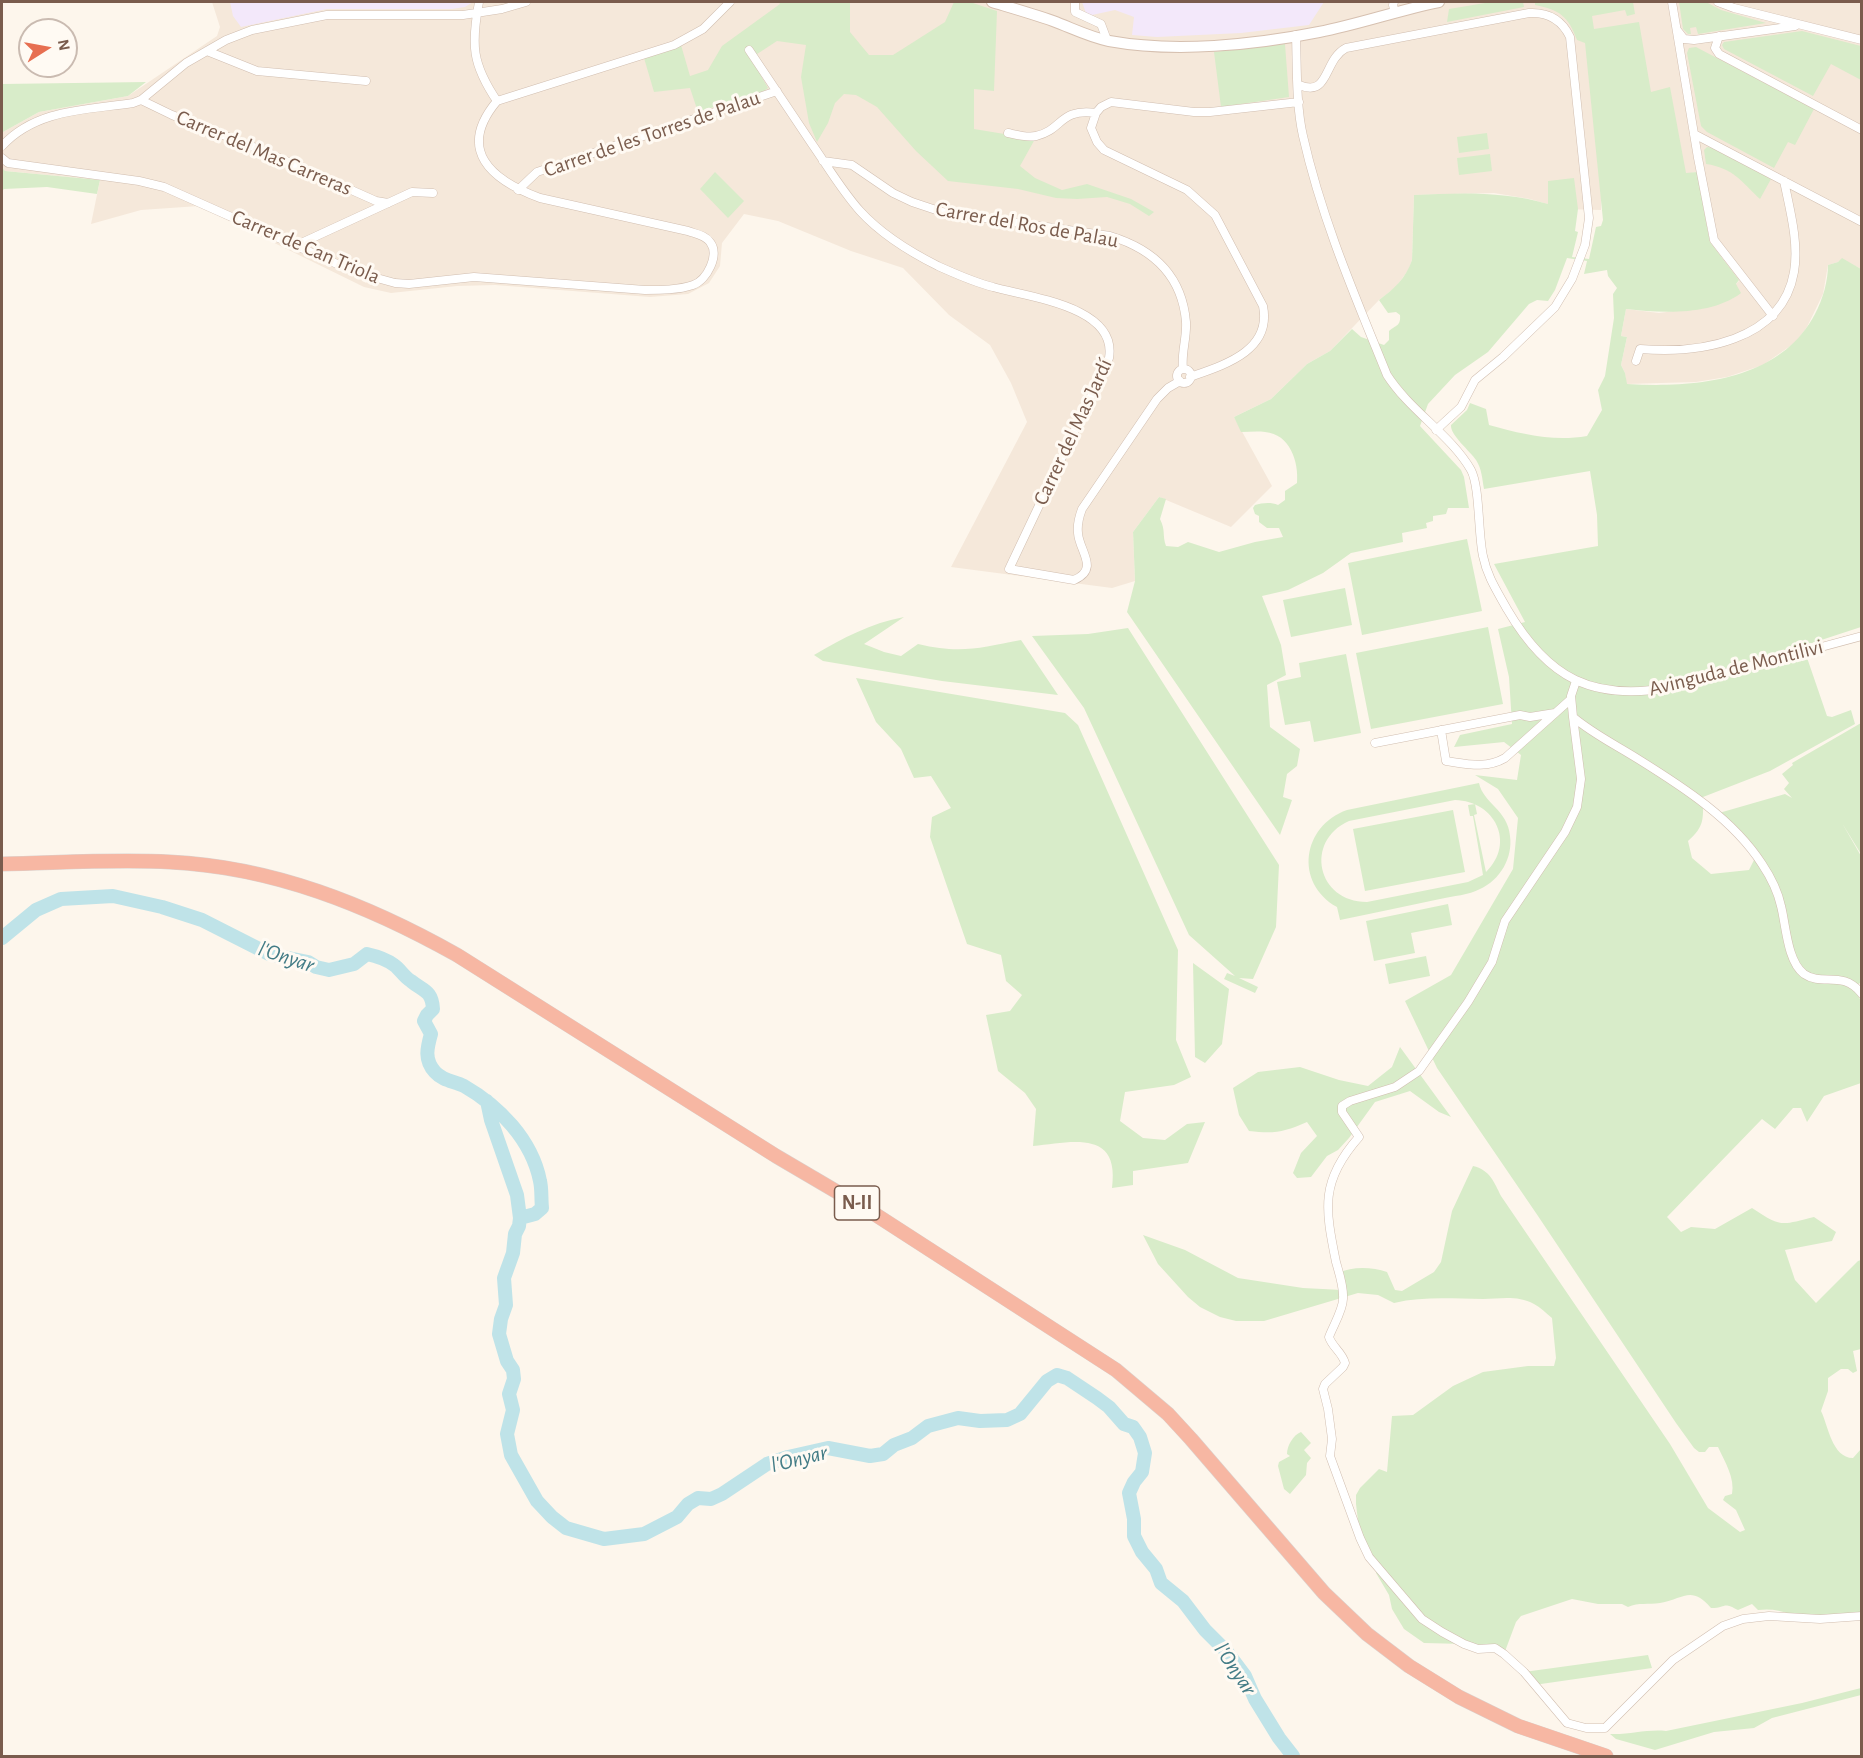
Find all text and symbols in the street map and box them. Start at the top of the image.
north arrow [18,18,78,78]
text: N [55,38,73,52]
street label: Carrer de les Torres de Palau [540,85,764,183]
street label: Carrer del Mas Carreras [173,105,355,201]
street label: Carrer del Ros de Palau [934,197,1120,253]
street label: Carrer de Can Triola [228,204,384,290]
street label: Carrer del Mas Jardí [1028,355,1118,509]
street label: Avinguda de Montilivi [1646,634,1826,702]
water label: l'Onyar [255,936,317,978]
road number: N-II [834,1186,880,1220]
water label: l'Onyar [768,1439,830,1479]
water label: l'Onyar [1208,1638,1262,1700]

